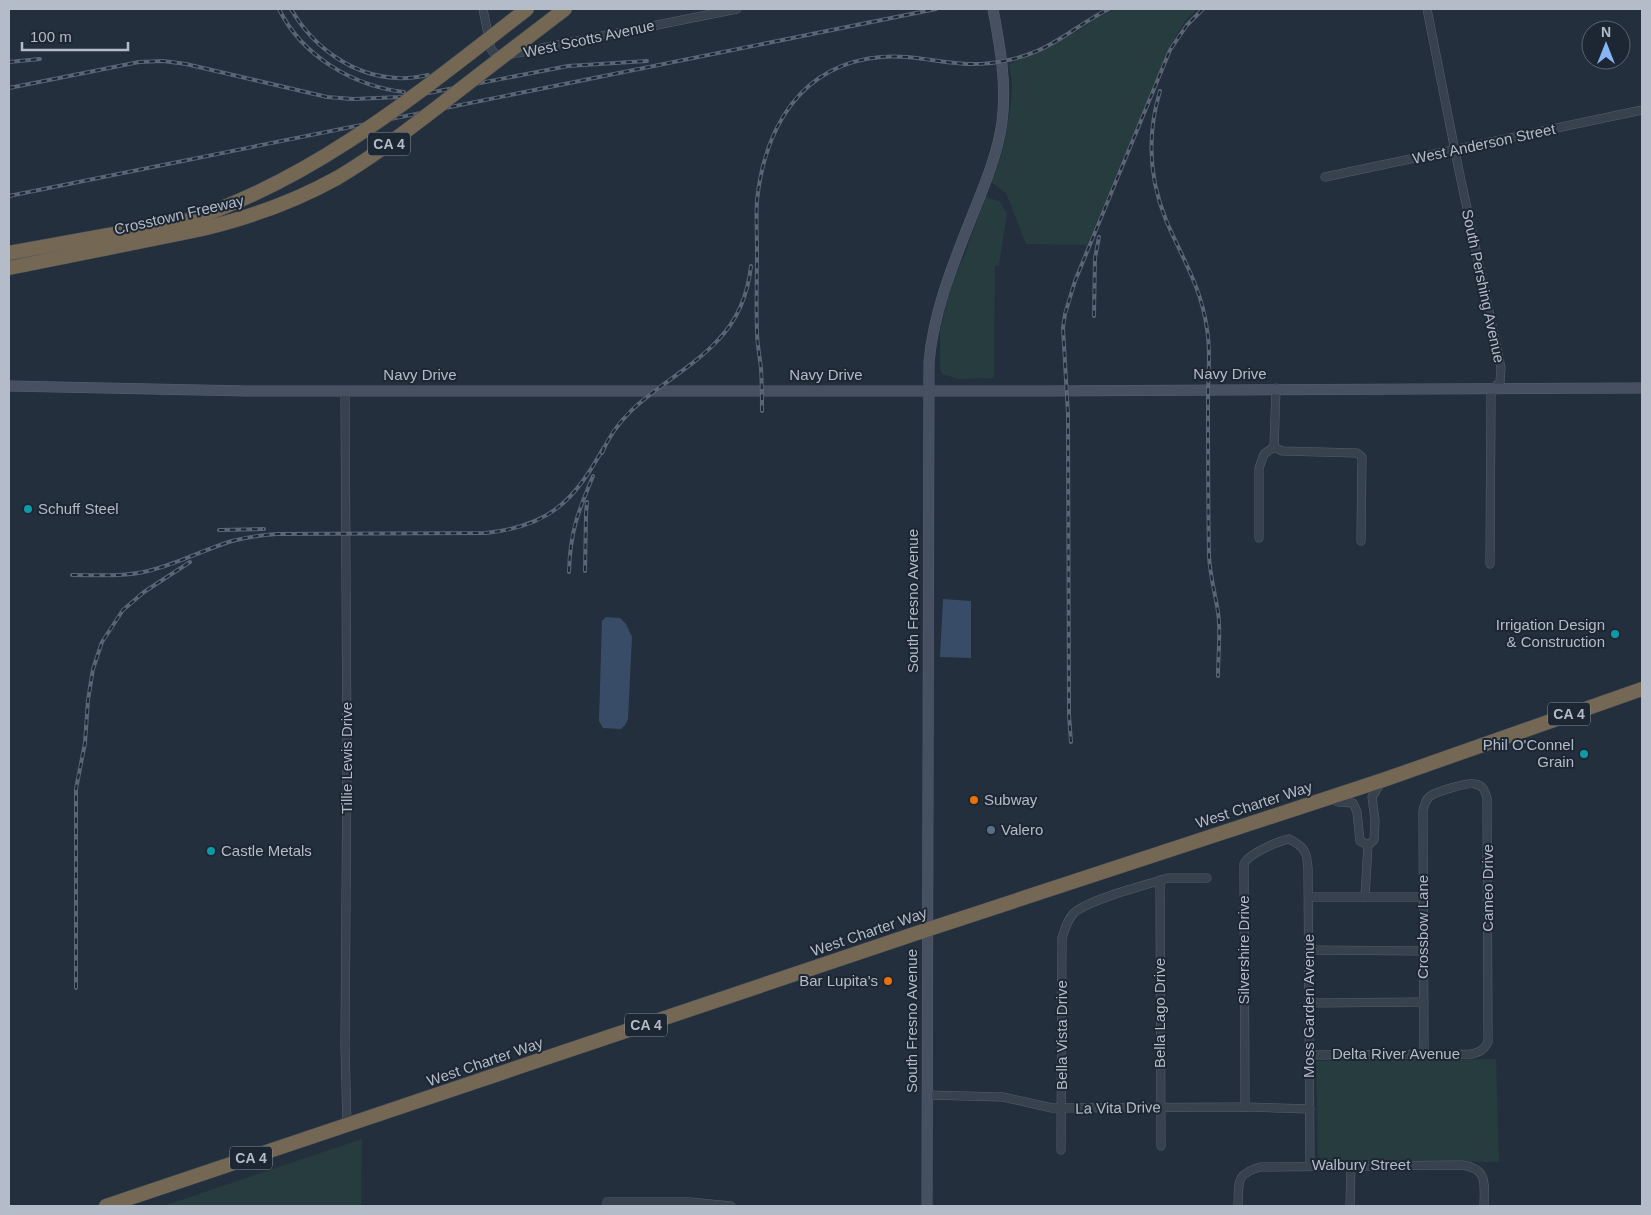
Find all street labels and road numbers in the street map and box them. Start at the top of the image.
street label: West Scotts Avenue [522,16,656,61]
street label: West Anderson Street [1411,120,1558,167]
road number: CA 4 [368,132,410,156]
street label: Crosstown Freeway [112,191,246,238]
street label: South Pershing Avenue [1459,208,1508,364]
street label: Navy Drive [1193,365,1267,382]
street label: Navy Drive [383,366,457,383]
street label: Navy Drive [789,366,863,383]
street label: South Fresno Avenue [904,529,921,673]
street label: Tillie Lewis Drive [338,702,355,814]
road number: CA 4 [1548,702,1590,726]
street label: West Charter Way [1193,777,1315,831]
street label: Cameo Drive [1479,844,1496,932]
street label: Crossbow Lane [1414,875,1431,979]
street label: Silvershire Drive [1235,895,1252,1005]
street label: West Charter Way [809,904,930,959]
street label: Moss Garden Avenue [1300,934,1317,1078]
street label: South Fresno Avenue [903,949,920,1093]
street label: Bella Lago Drive [1151,958,1168,1068]
street label: Bella Vista Drive [1053,980,1070,1090]
road number: CA 4 [625,1014,667,1036]
street label: West Charter Way [425,1034,546,1089]
street label: Delta River Avenue [1332,1045,1460,1062]
street label: La Vita Drive [1075,1098,1161,1117]
road number: CA 4 [230,1146,272,1170]
street label: Walbury Street [1312,1156,1411,1173]

